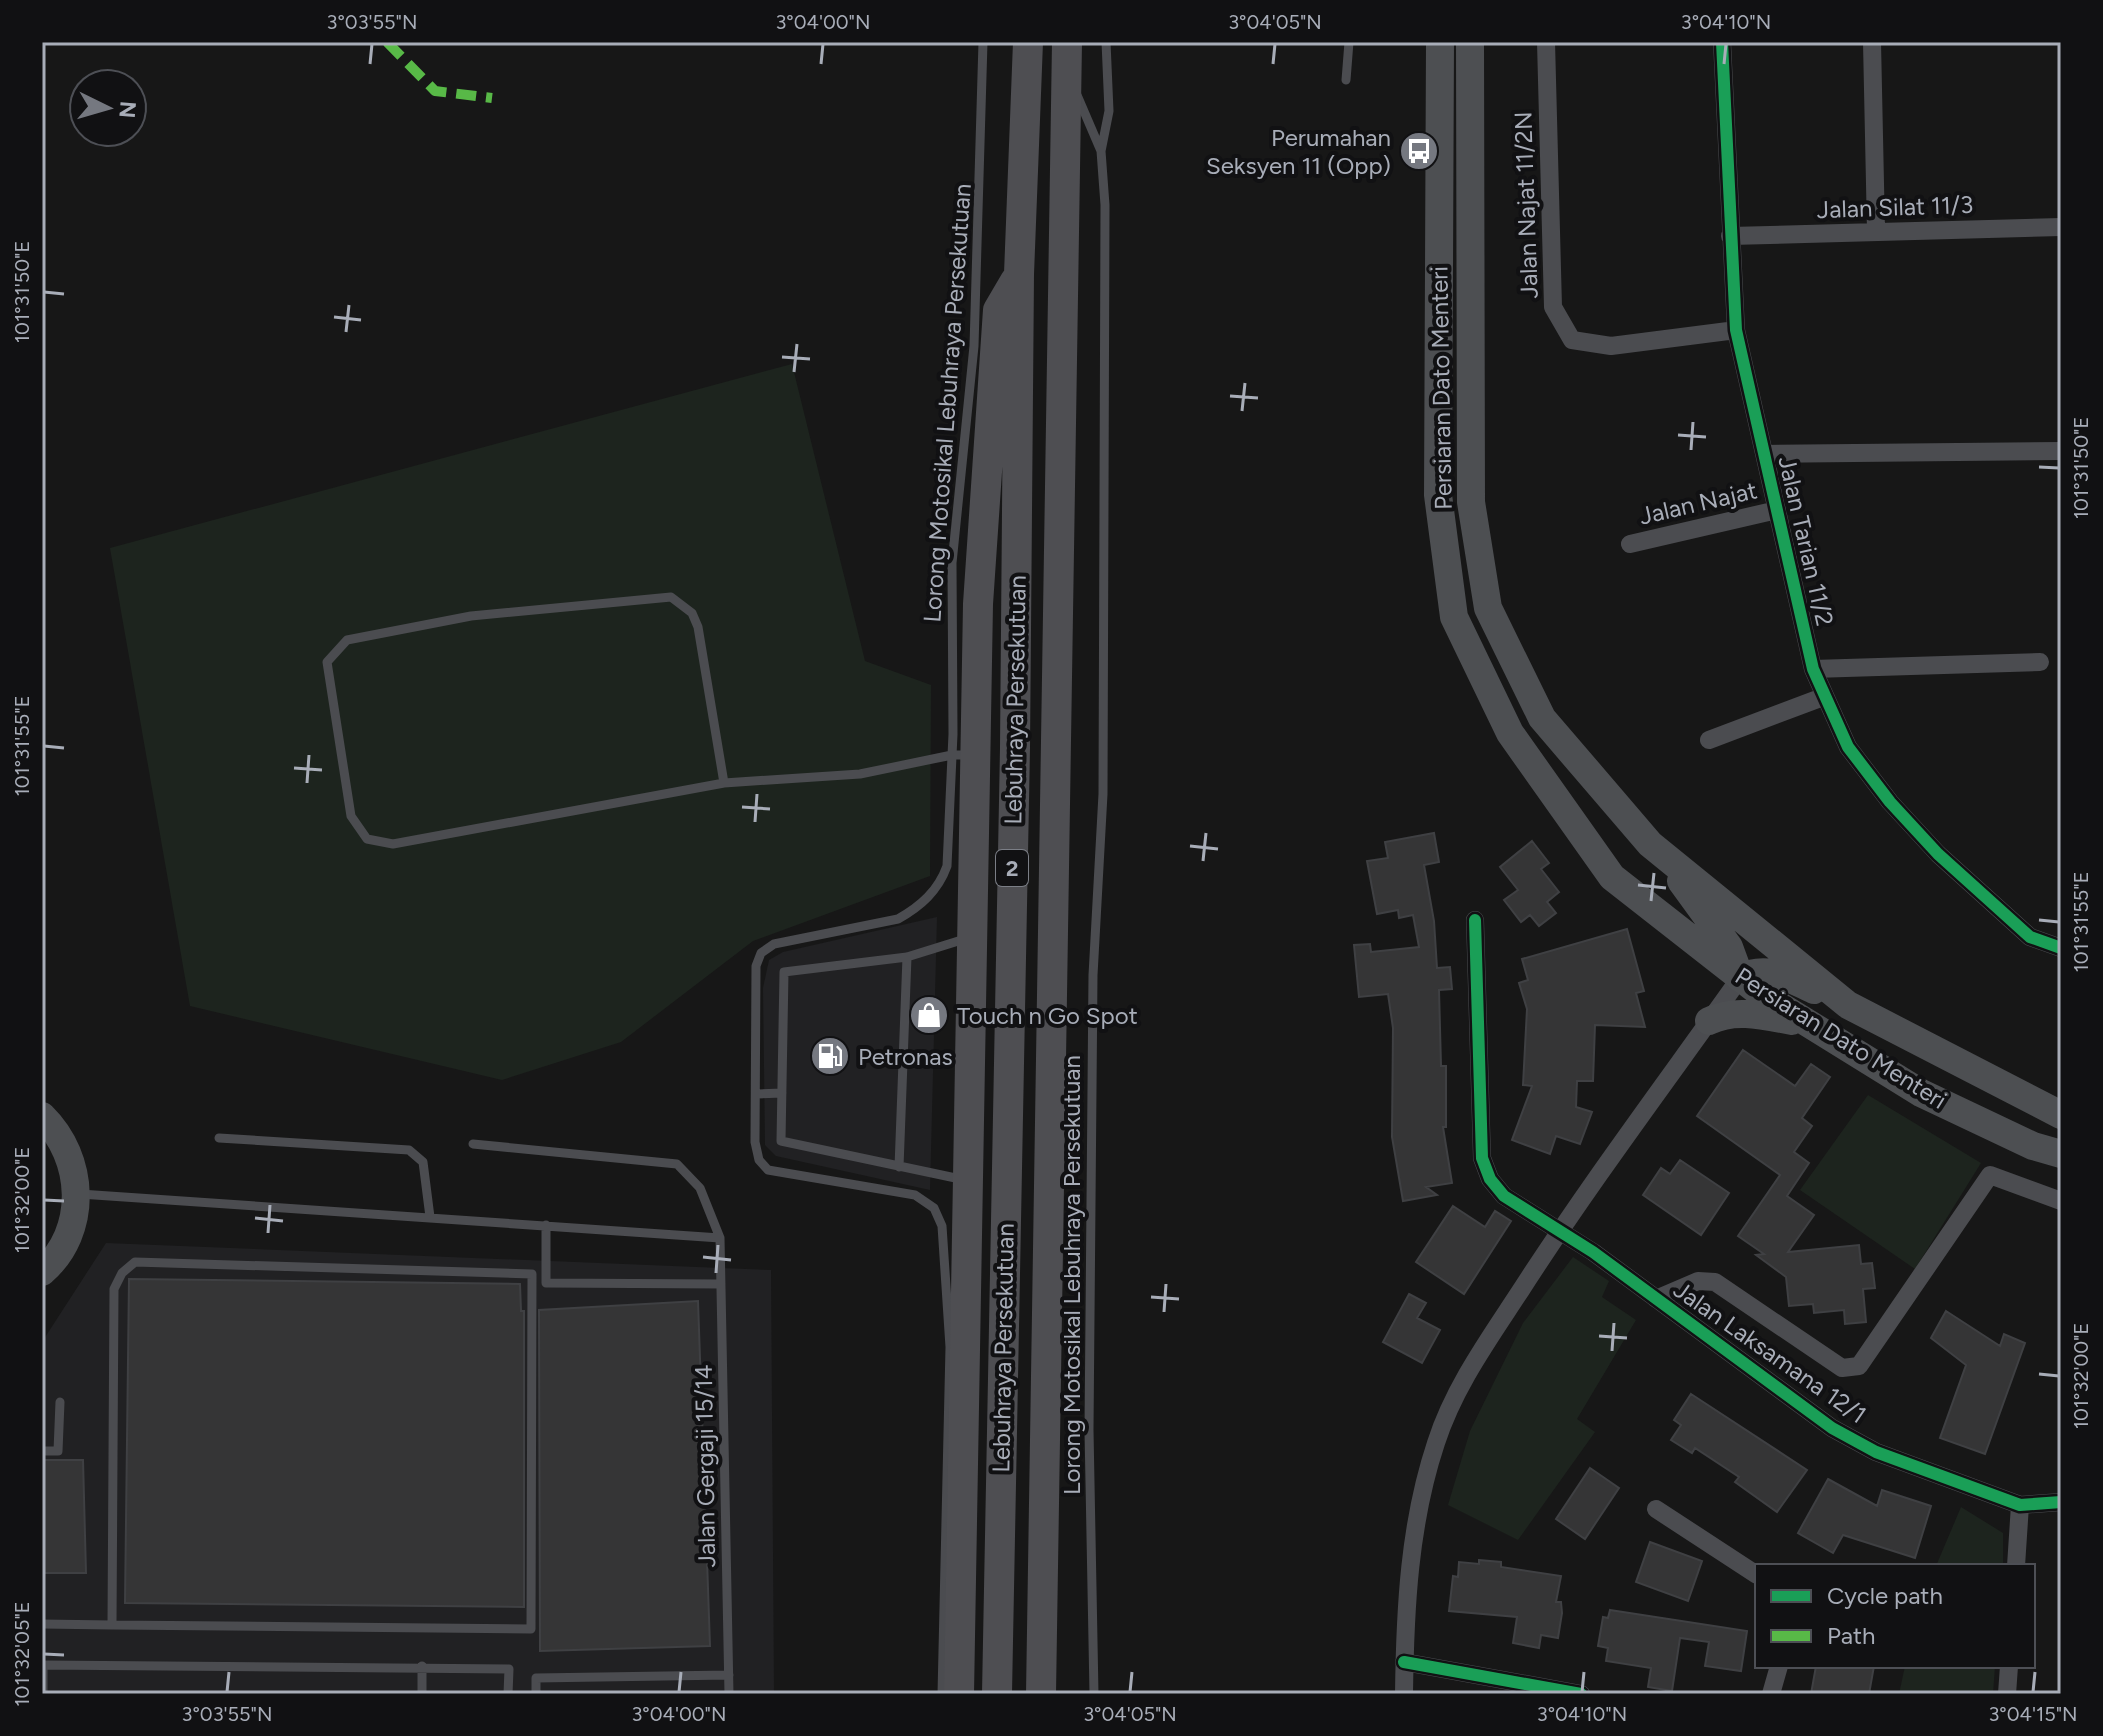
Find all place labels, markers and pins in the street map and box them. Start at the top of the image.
place label: Perumahan Seksyen 11 (Opp) [1206,123,1391,180]
bus stop icon: Perumahan Seksyen 11 (Opp) [1398,130,1440,172]
shop icon: Touch n Go Spot [908,994,950,1036]
place label: Touch n Go Spot [957,1001,1138,1030]
fuel station icon: Petronas [809,1035,851,1077]
place label: Petronas [858,1042,953,1071]

